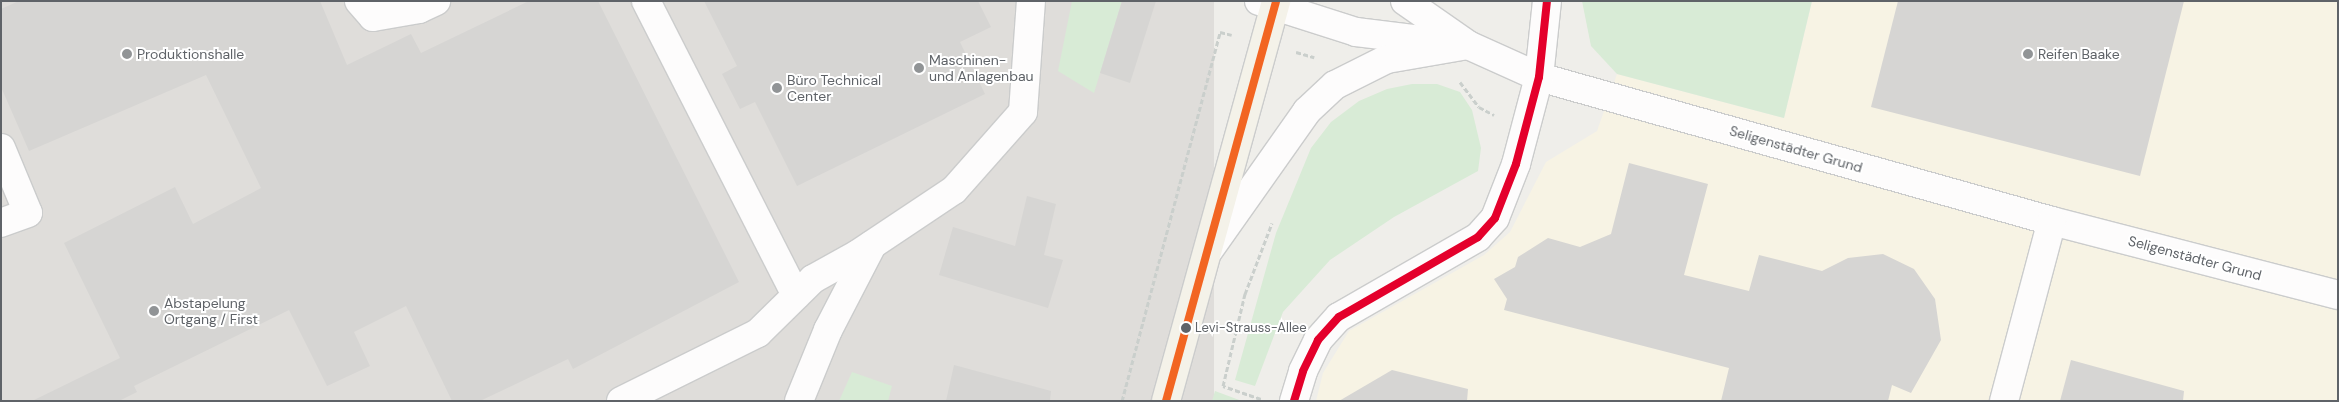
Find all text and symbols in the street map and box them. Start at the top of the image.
place label: Produktionshalle [137,46,244,62]
place label: Reifen Baake [2038,46,2120,62]
marker: Produktionshalle [121,48,133,60]
marker: Reifen Baake [2022,48,2034,60]
place label: Maschinen- und Anlagenbau [929,52,1034,84]
marker: Maschinen- und Anlagenbau [913,62,925,74]
place label: Büro Technical Center [787,72,881,104]
marker: Büro Technical Center [771,82,783,94]
street label: Seligenstädter Grund [1728,122,1864,176]
street label: Seligenstädter Grund [2126,232,2264,284]
place label: Abstapelung Ortgang / First [164,295,258,328]
marker: Abstapelung Ortgang / First [148,305,160,317]
place label: Levi-Strauss-Allee [1195,320,1307,336]
marker: Levi-Strauss-Allee [1181,323,1191,333]

